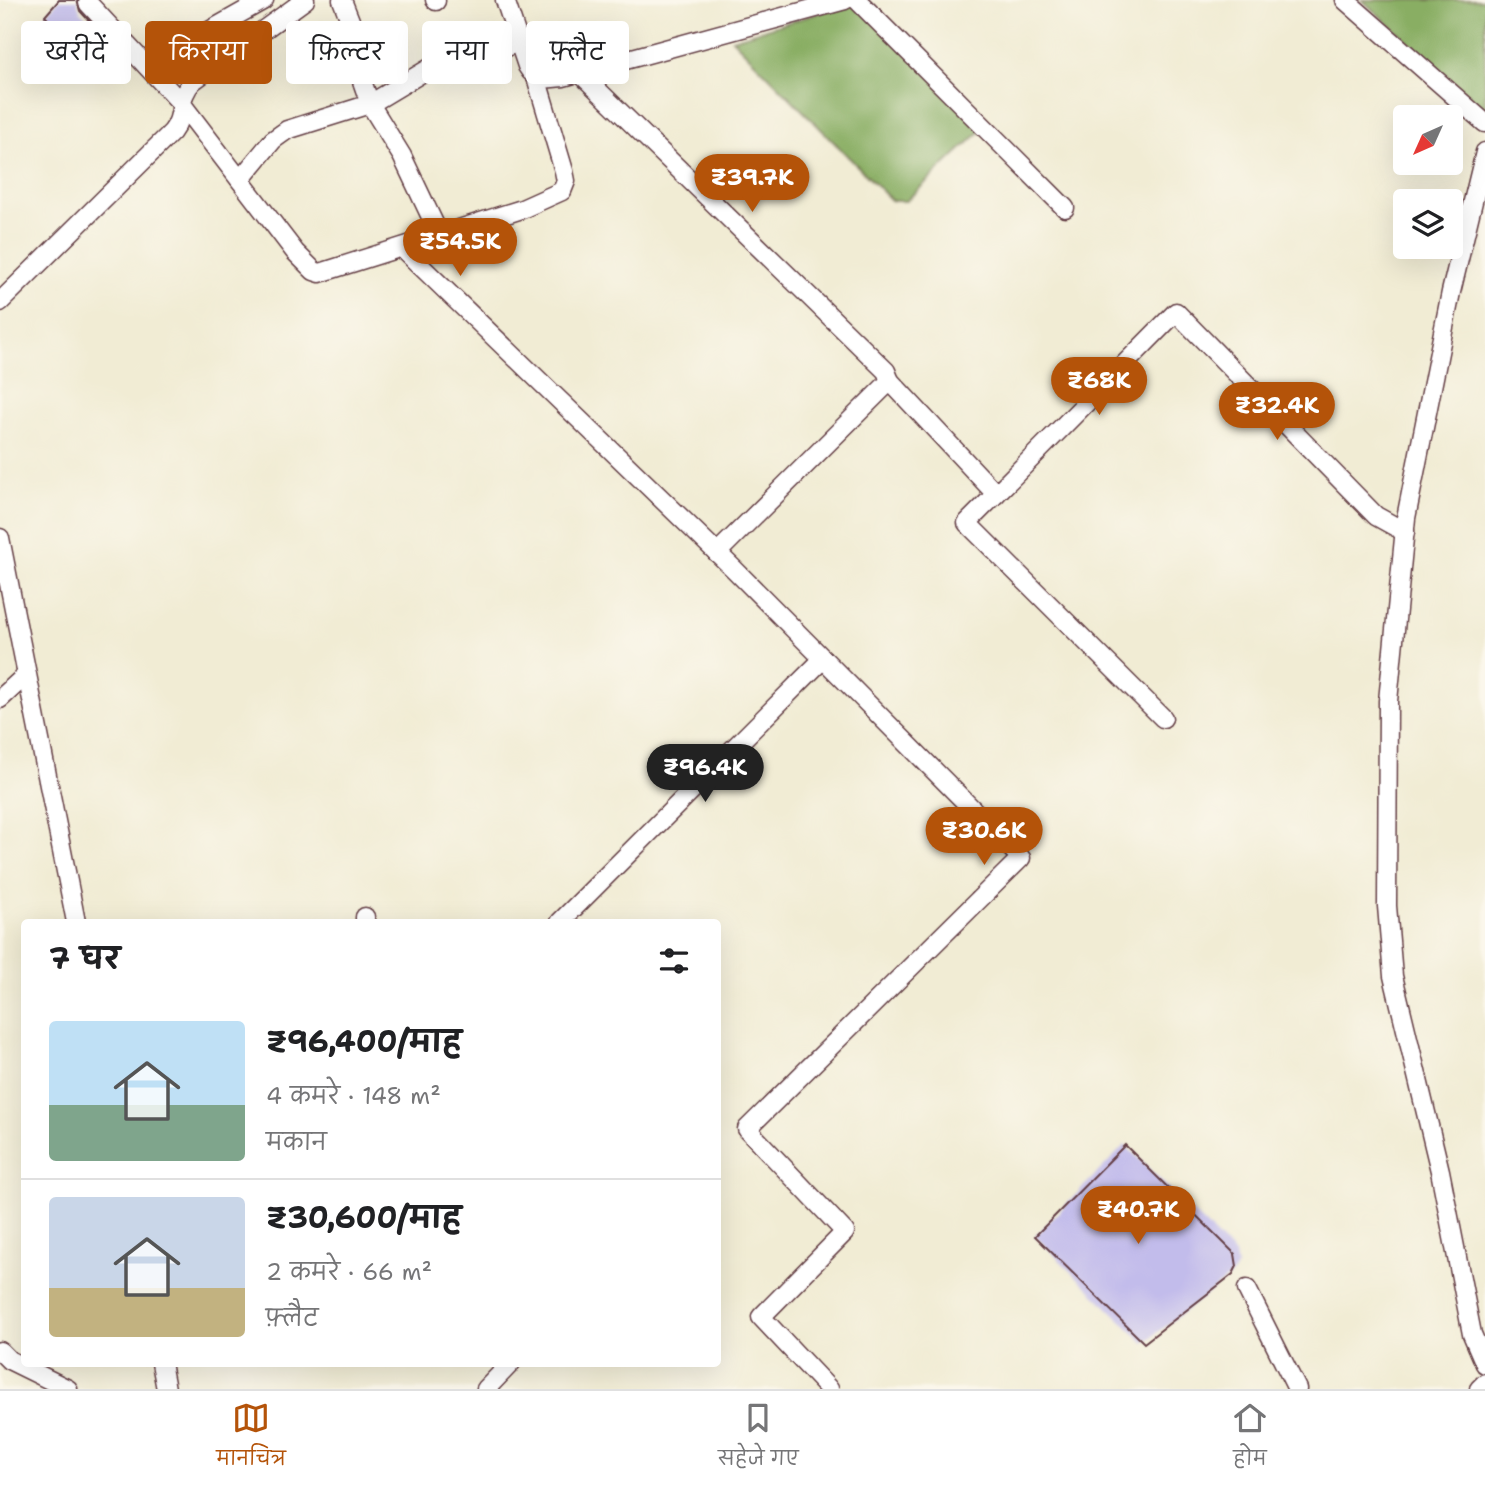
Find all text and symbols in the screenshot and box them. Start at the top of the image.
chip: खरीदें [21,21,131,84]
chip: किराया [145,21,272,84]
chip: फ़िल्टर [286,21,408,84]
chip: नया [422,21,512,84]
chip: फ़्लैट [526,21,629,84]
north arrow [1393,105,1463,175]
map controls [1393,105,1463,259]
pin: ₹39.7K [695,154,809,214]
text: ₹39.7K [710,162,794,192]
button: layers [1393,189,1463,259]
pin: ₹54.5K [403,218,517,278]
text: ₹54.5K [419,226,501,256]
pin: ₹68K [1058,358,1140,417]
text: ₹68K [1067,365,1131,395]
pin: ₹32.4K [1220,382,1334,442]
text: ₹32.4K [1235,390,1319,420]
pin: ₹96.4K [648,744,762,804]
text: ₹96.4K [663,752,747,782]
pin: ₹30.6K [927,808,1041,867]
text: ₹30.6K [942,815,1026,845]
text: 7 घर [49,938,120,979]
icon: filters [655,942,693,980]
text: ₹96,400/माह [266,1021,462,1062]
icon: home [105,1049,189,1133]
text: 4 कमरे · 148 m² [266,1081,441,1111]
text: मकान [266,1127,327,1157]
pin: ₹40.7K [1081,1186,1195,1246]
text: ₹40.7K [1097,1194,1179,1224]
text: ₹30,600/माह [266,1197,461,1238]
icon: home [105,1225,189,1309]
text: 2 कमरे · 66 m² [266,1257,432,1287]
text: फ़्लैट [266,1303,318,1333]
tab: मानचित्र [216,1399,286,1479]
tab: सहेजे गए [718,1399,799,1479]
tab: होम [1231,1399,1269,1479]

